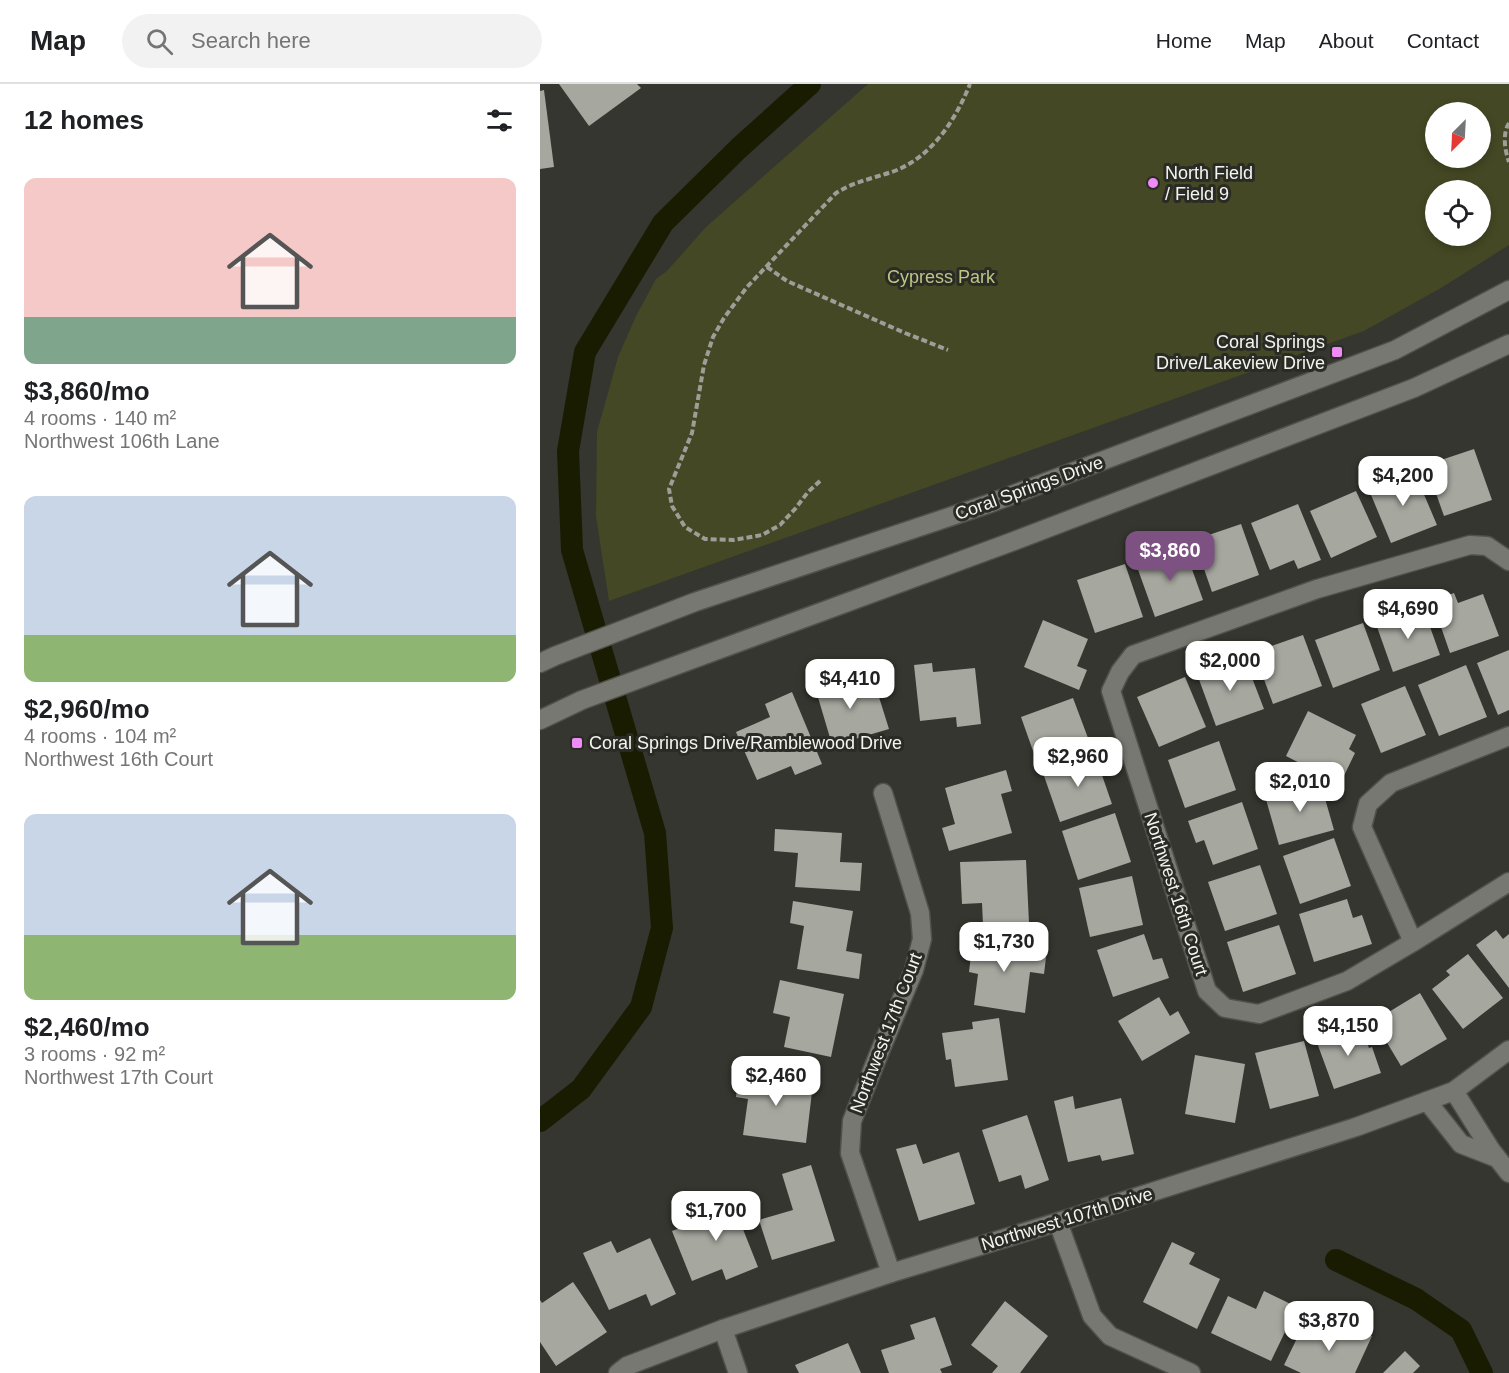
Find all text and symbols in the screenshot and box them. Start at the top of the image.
search box [122,14,542,68]
text: Map [30,25,86,56]
icon: search [143,25,176,58]
text: Search here [191,28,311,53]
text: Home [1156,29,1212,52]
text: Map [1245,29,1286,52]
text: About [1319,29,1374,52]
text: Contact [1407,29,1479,52]
north arrow [1425,102,1491,168]
map controls [1425,102,1491,246]
icon: filters [483,104,516,137]
text: 12 homes [24,105,144,135]
place label: North Field / Field 9 [1165,163,1253,204]
marker: North Field / Field 9 [1146,176,1160,190]
button: locate [1425,180,1491,246]
icon: home [216,217,324,325]
park label: Cypress Park [887,267,996,287]
place label: Coral Springs Drive/Lakeview Drive [1156,332,1325,373]
marker: Coral Springs Drive/Lakeview Drive [1330,345,1344,359]
text: $3,860/mo [24,376,150,406]
text: 4 rooms · 140 m² [24,407,176,429]
text: Northwest 106th Lane [24,430,220,452]
street label: Coral Springs Drive [952,452,1106,524]
pin: $4,200 [1354,456,1452,507]
text: $4,200 [1372,464,1434,486]
pin: $3,860 [1121,531,1219,582]
icon: home [216,535,324,643]
text: $3,860 [1139,539,1201,561]
pin: $4,690 [1359,589,1457,640]
text: $4,690 [1377,597,1439,619]
pin: $2,000 [1181,641,1279,692]
text: $2,000 [1199,649,1261,671]
pin: $4,410 [801,659,899,710]
text: $4,410 [819,667,881,689]
text: $2,960/mo [24,694,150,724]
text: 4 rooms · 104 m² [24,725,176,747]
place label: Coral Springs Drive/Ramblewood Drive [589,733,902,753]
marker: Coral Springs Drive/Ramblewood Drive [570,736,584,750]
pin: $2,960 [1029,737,1127,788]
text: $2,960 [1047,745,1109,767]
text: Northwest 16th Court [24,748,213,770]
pin: $2,010 [1251,762,1349,813]
text: $2,010 [1269,770,1331,792]
street label: Northwest 16th Court [1140,810,1212,978]
icon: home [216,853,324,961]
pin: $1,730 [955,922,1053,973]
text: $1,730 [973,930,1035,952]
street label: Northwest 17th Court [846,950,926,1116]
pin: $4,150 [1299,1006,1397,1057]
text: $2,460/mo [24,1012,150,1042]
text: $4,150 [1317,1014,1379,1036]
text: 3 rooms · 92 m² [24,1043,165,1065]
pin: $2,460 [727,1056,825,1107]
text: $2,460 [745,1064,807,1086]
text: Northwest 17th Court [24,1066,213,1088]
street label: Northwest 107th Drive [979,1183,1155,1255]
pin: $1,700 [667,1191,765,1242]
text: $1,700 [685,1199,747,1221]
pin: $3,870 [1280,1301,1378,1352]
text: $3,870 [1298,1309,1360,1331]

